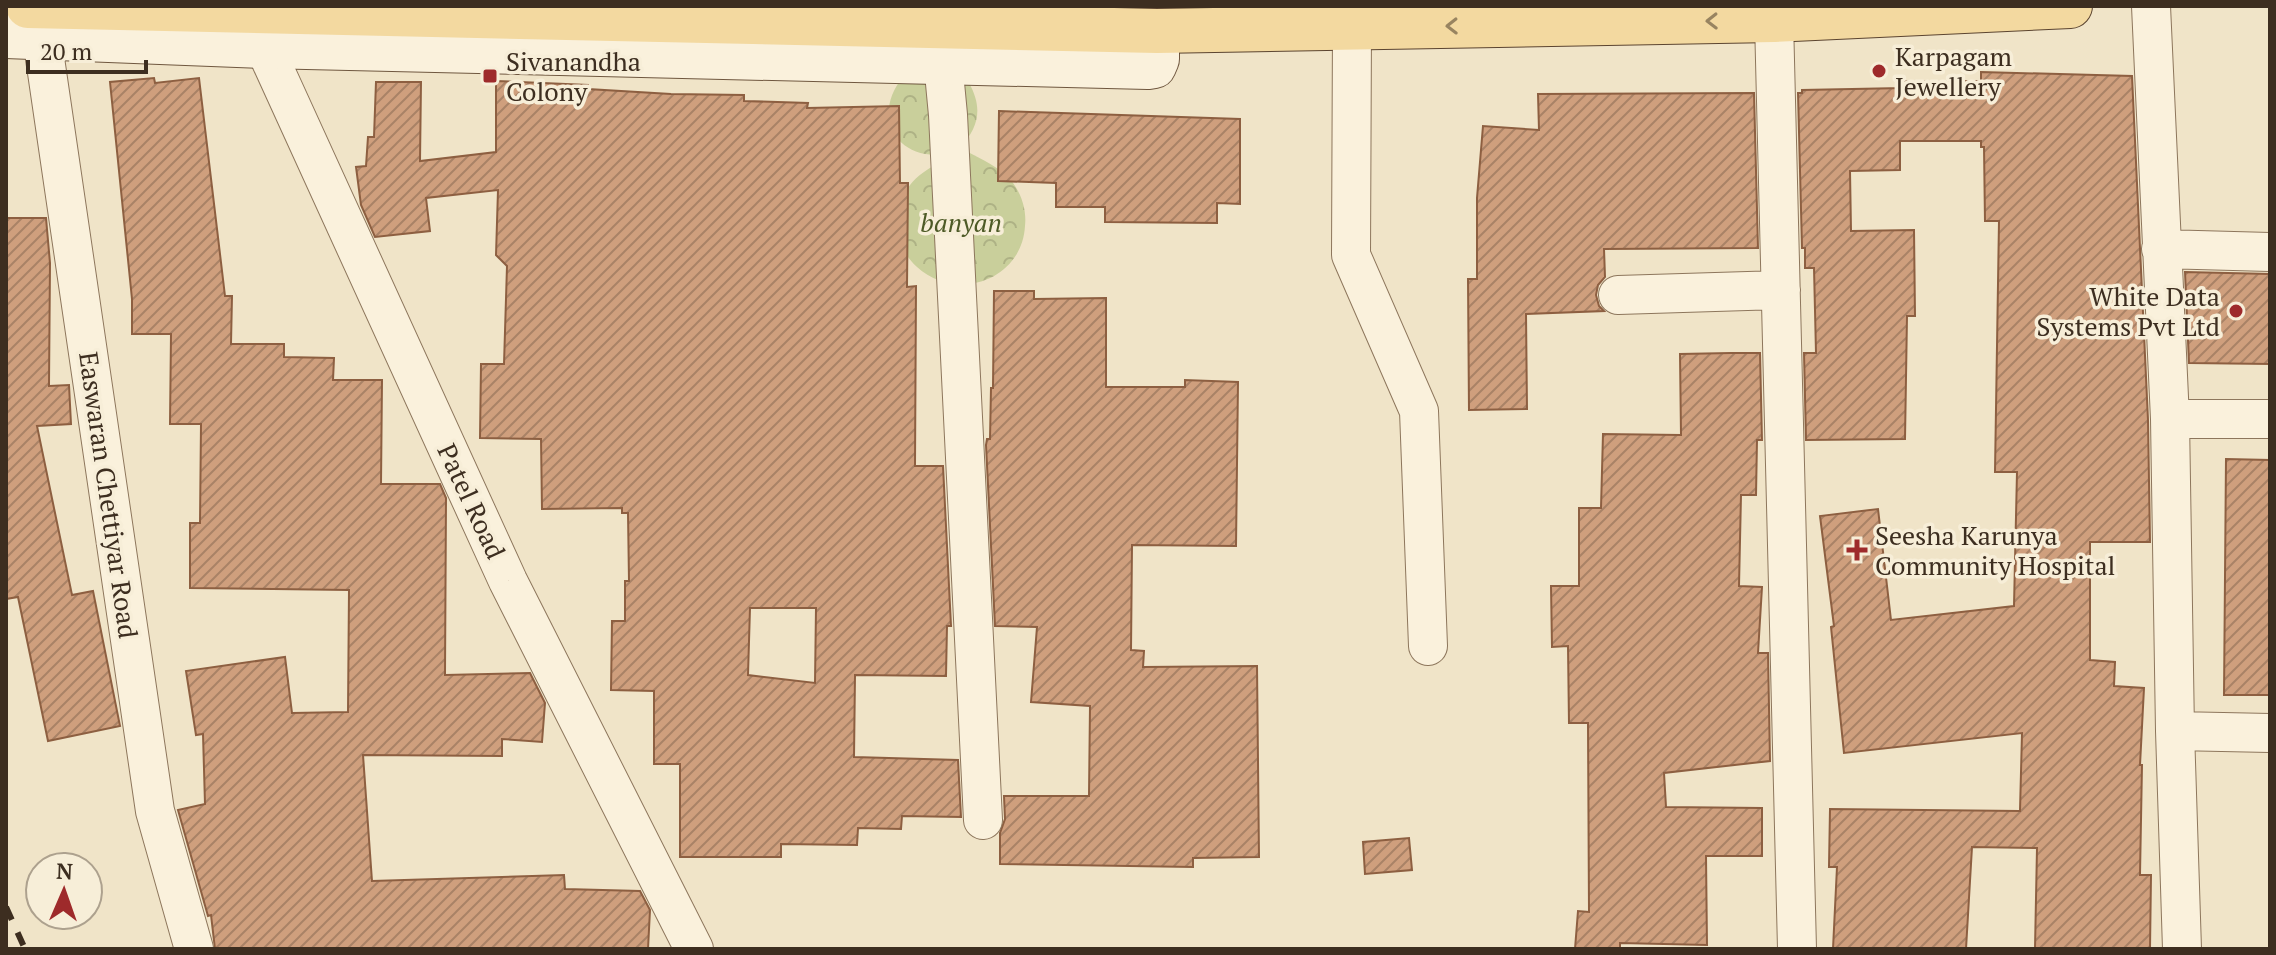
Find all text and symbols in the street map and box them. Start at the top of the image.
one-way arrow [1705,12,1718,30]
one-way arrow [1445,17,1458,34]
scale bar [28,24,146,74]
text: 20 m [40,35,92,67]
place label: Karpagam Jewellery [1895,39,2012,103]
place label: Sivanandha Colony [506,44,641,108]
marker: Karpagam Jewellery [1870,62,1888,80]
marker: Sivanandha Colony [481,67,499,85]
park label: banyan [920,205,1002,239]
place label: White Data Systems Pvt Ltd [2037,279,2220,343]
marker: White Data Systems Pvt Ltd [2227,302,2245,320]
street label: Easwaran Chettiyar Road [72,349,146,641]
street label: Patel Road [430,438,514,564]
place label: Seesha Karunya Community Hospital [1875,518,2115,582]
marker: Seesha Karunya Community Hospital [1846,539,1868,561]
north arrow [24,851,104,931]
text: N [56,856,74,885]

